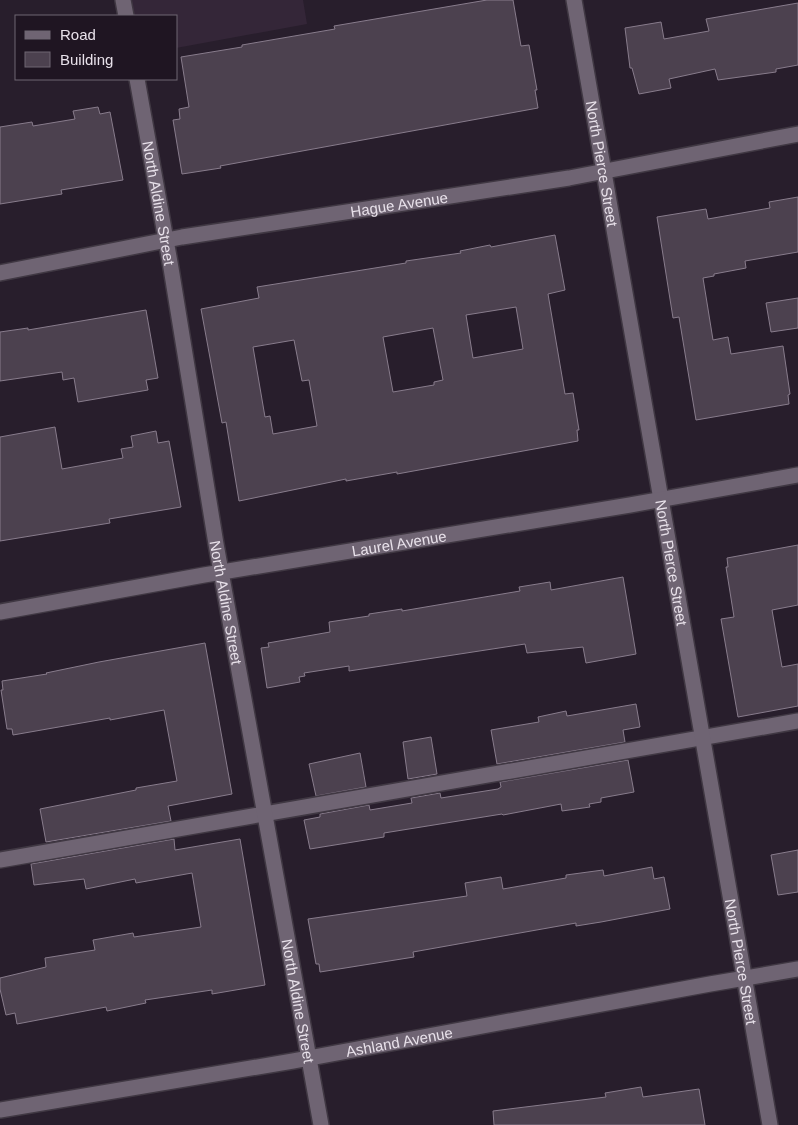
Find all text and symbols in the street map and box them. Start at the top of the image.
legend [15,15,178,80]
text: Road [60,26,96,43]
text: Building [60,51,113,68]
street label: North Pierce Street [583,99,622,229]
street label: North Aldine Street [140,139,179,267]
street label: Hague Avenue [349,188,449,220]
street label: North Pierce Street [653,498,691,628]
street label: Laurel Avenue [350,527,448,559]
street label: North Aldine Street [207,539,246,667]
street label: North Pierce Street [722,897,761,1027]
street label: North Aldine Street [279,937,318,1065]
street label: Ashland Avenue [344,1023,454,1060]

